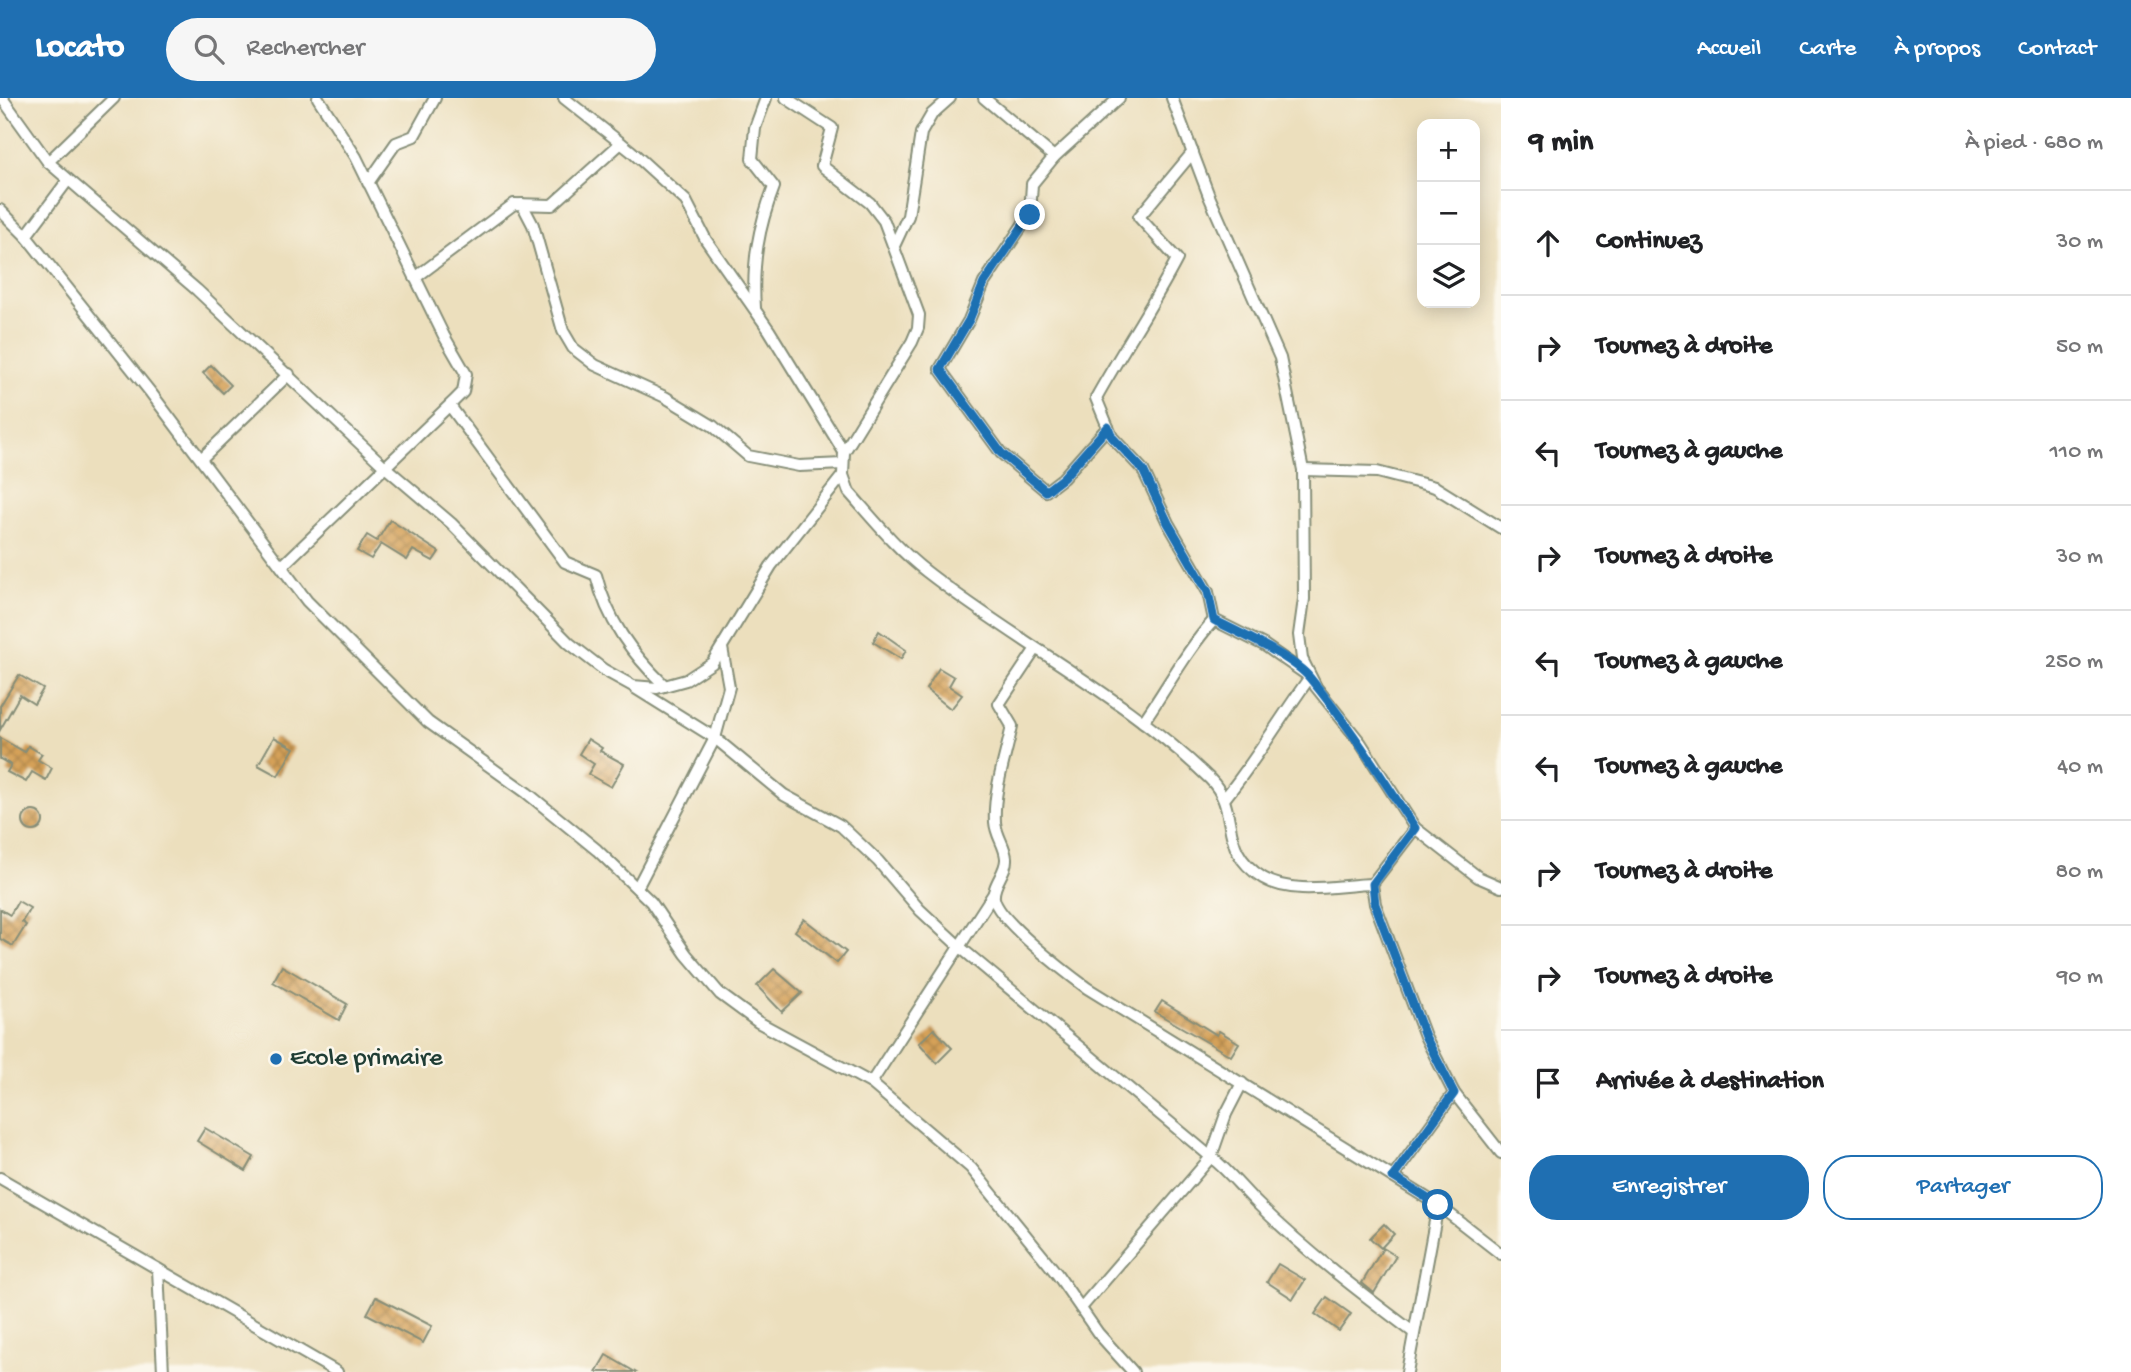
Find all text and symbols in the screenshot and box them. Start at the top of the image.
search box [166,18,656,81]
text: Locato [35,30,124,68]
icon: search [190,30,228,68]
text: Rechercher [246,34,364,65]
text: Accueil [1697,35,1761,64]
text: Carte [1799,35,1856,64]
text: À propos [1894,35,1980,64]
text: Contact [2018,35,2096,64]
map controls [1417,119,1480,308]
button: + [1417,119,1480,182]
text: 9 min [1529,126,1593,161]
text: À pied · 680 m [1965,130,2103,157]
button: − [1417,182,1480,245]
route end [1014,199,1045,230]
icon: ahead [1529,224,1567,262]
text: Continuez [1596,227,1702,258]
text: 30 m [2056,229,2103,256]
button: layers [1417,245,1480,308]
icon: right [1529,329,1567,367]
text: Tournez à droite [1596,332,1773,363]
text: 50 m [2056,334,2103,361]
icon: left [1529,434,1567,472]
text: Tournez à gauche [1596,437,1783,468]
text: 110 m [2050,439,2103,466]
icon: right [1529,539,1567,577]
text: Tournez à droite [1596,542,1773,573]
text: 30 m [2056,544,2103,571]
icon: left [1529,644,1567,682]
text: Tournez à gauche [1596,647,1783,678]
text: 250 m [2045,649,2103,676]
icon: left [1529,749,1567,787]
text: Tournez à gauche [1596,752,1783,783]
text: 40 m [2057,754,2103,781]
icon: right [1529,854,1567,892]
text: Tournez à droite [1596,857,1773,888]
text: 80 m [2056,859,2103,886]
icon: right [1529,959,1567,997]
text: Tournez à droite [1596,962,1773,993]
text: 90 m [2057,964,2103,991]
place label: Ecole primaire [290,1044,443,1075]
marker: Ecole primaire [268,1051,284,1067]
icon: arrive [1529,1064,1567,1102]
text: Arrivée à destination [1596,1067,1824,1098]
button: Enregistrer [1529,1155,1809,1220]
button: Partager [1823,1155,2103,1220]
route start [1422,1189,1453,1220]

